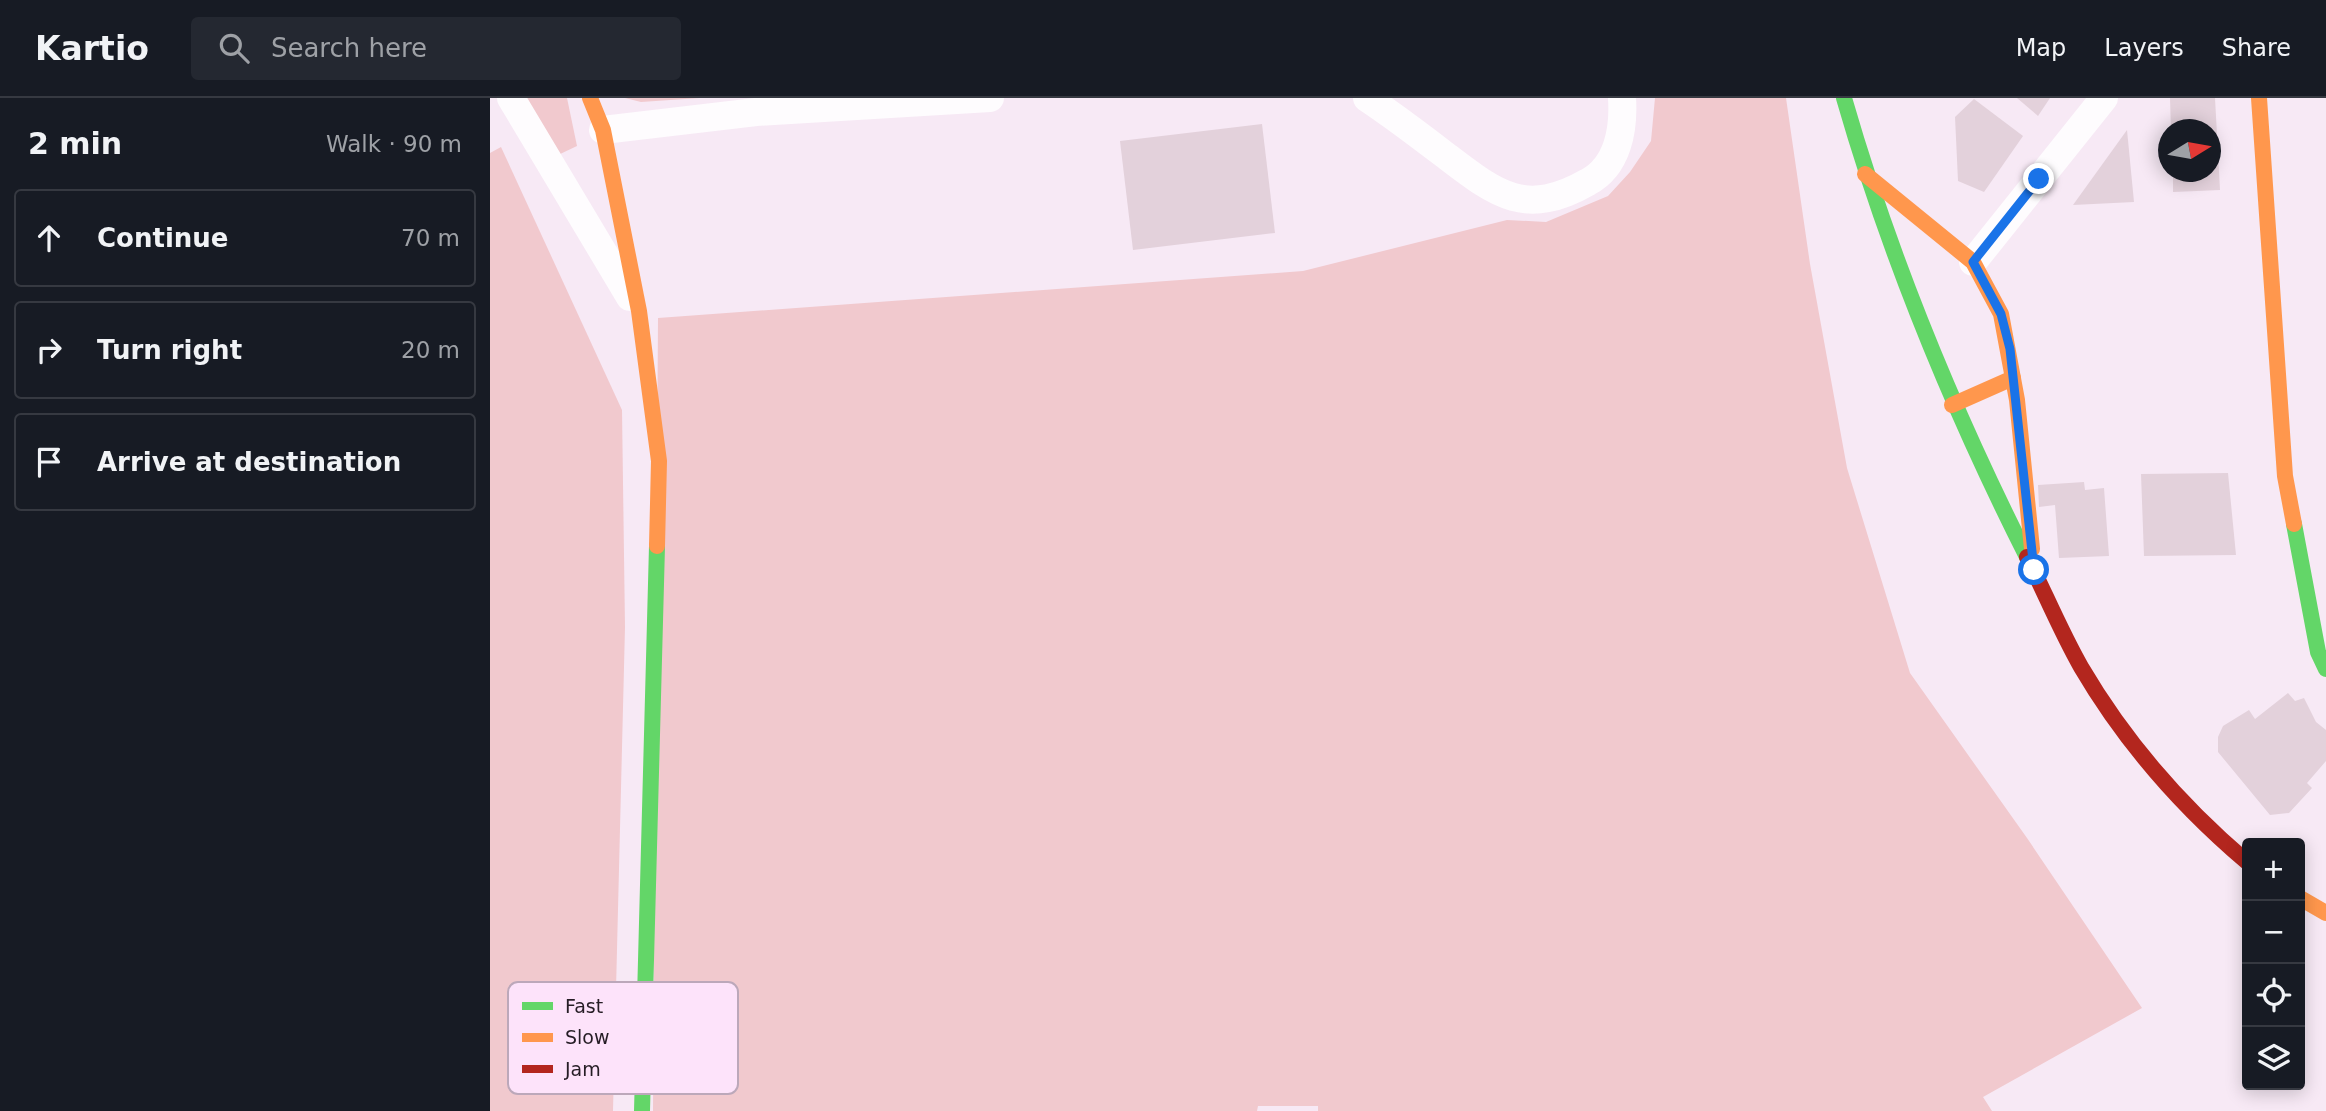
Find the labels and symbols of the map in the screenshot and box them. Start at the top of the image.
north arrow [2158,119,2221,182]
route end [2023,163,2054,194]
route start [2018,554,2049,585]
legend [508,982,738,1094]
text: Fast [565,995,603,1017]
text: Slow [565,1026,610,1048]
text: Jam [564,1058,601,1080]

